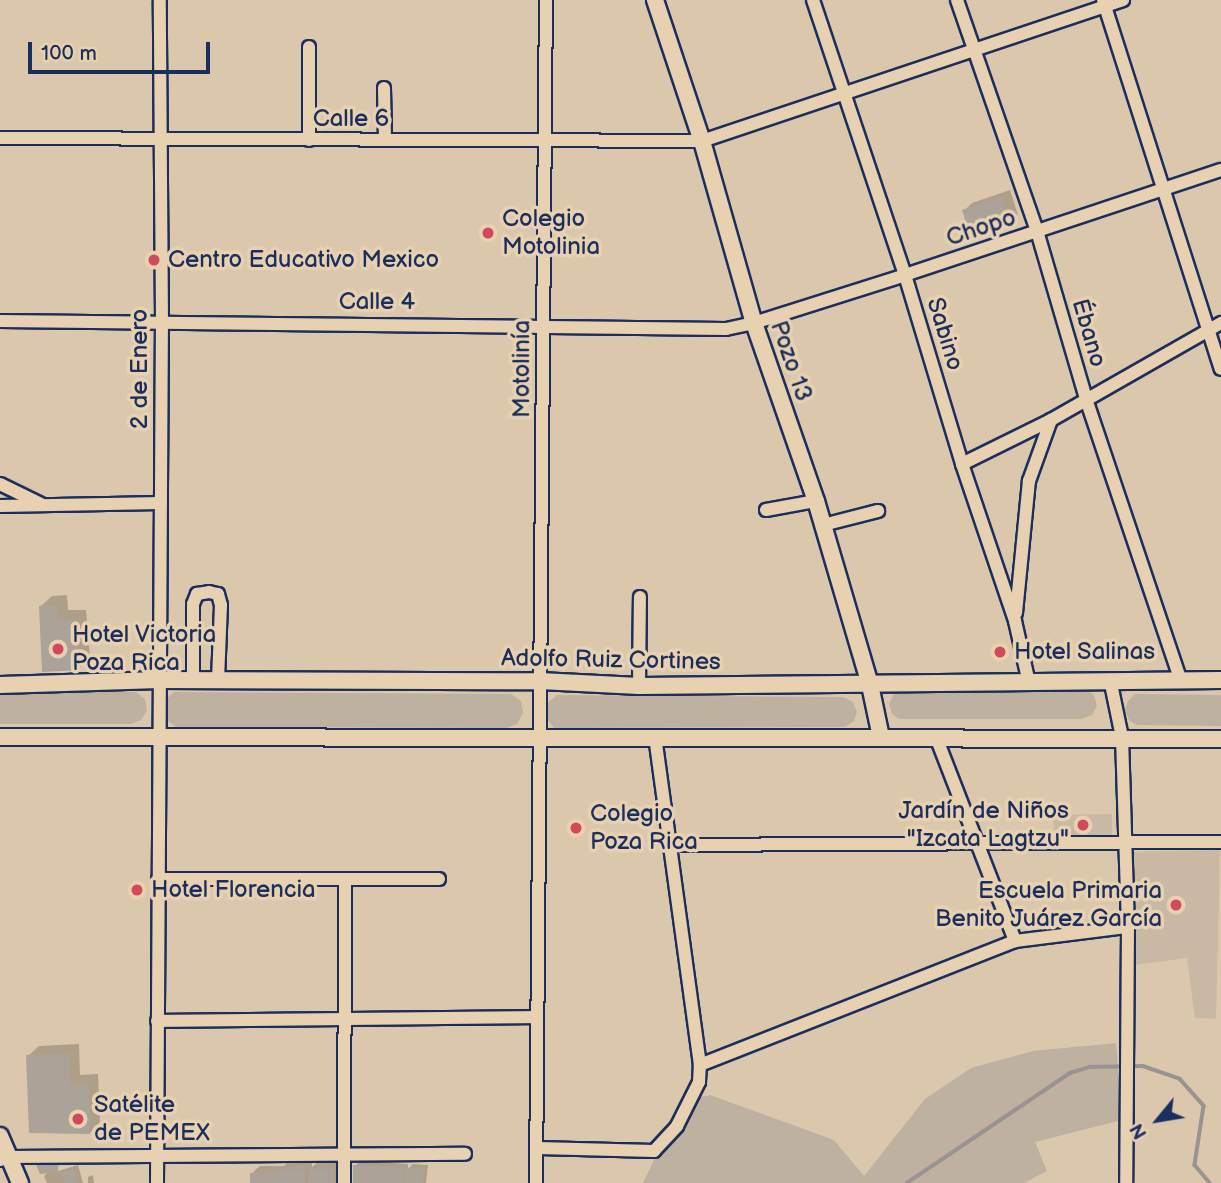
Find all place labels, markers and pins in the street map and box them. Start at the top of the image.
place label: Colegio Motolinia [502,205,600,261]
marker: Colegio Motolinia [480,225,496,241]
place label: Centro Educativo Mexico [168,246,439,274]
marker: Centro Educativo Mexico [146,252,162,268]
place label: Hotel Victoria Poza Rica [72,621,217,677]
place label: Hotel Salinas [1014,638,1156,666]
marker: Hotel Victoria Poza Rica [50,641,66,657]
marker: Hotel Salinas [992,644,1008,660]
place label: Jardín de Niños "Izcata Lagtzu" [899,797,1069,853]
place label: Colegio Poza Rica [590,800,698,856]
marker: Jardín de Niños "Izcata Lagtzu" [1075,817,1091,833]
marker: Colegio Poza Rica [568,820,584,836]
place label: Hotel Florencia [151,876,316,904]
place label: Escuela Primaria Benito Juárez García [934,877,1162,933]
marker: Hotel Florencia [129,882,145,898]
marker: Escuela Primaria Benito Juárez García [1168,897,1184,913]
place label: Satélite de PEMEX [94,1091,209,1147]
marker: Satélite de PEMEX [68,1109,88,1129]

